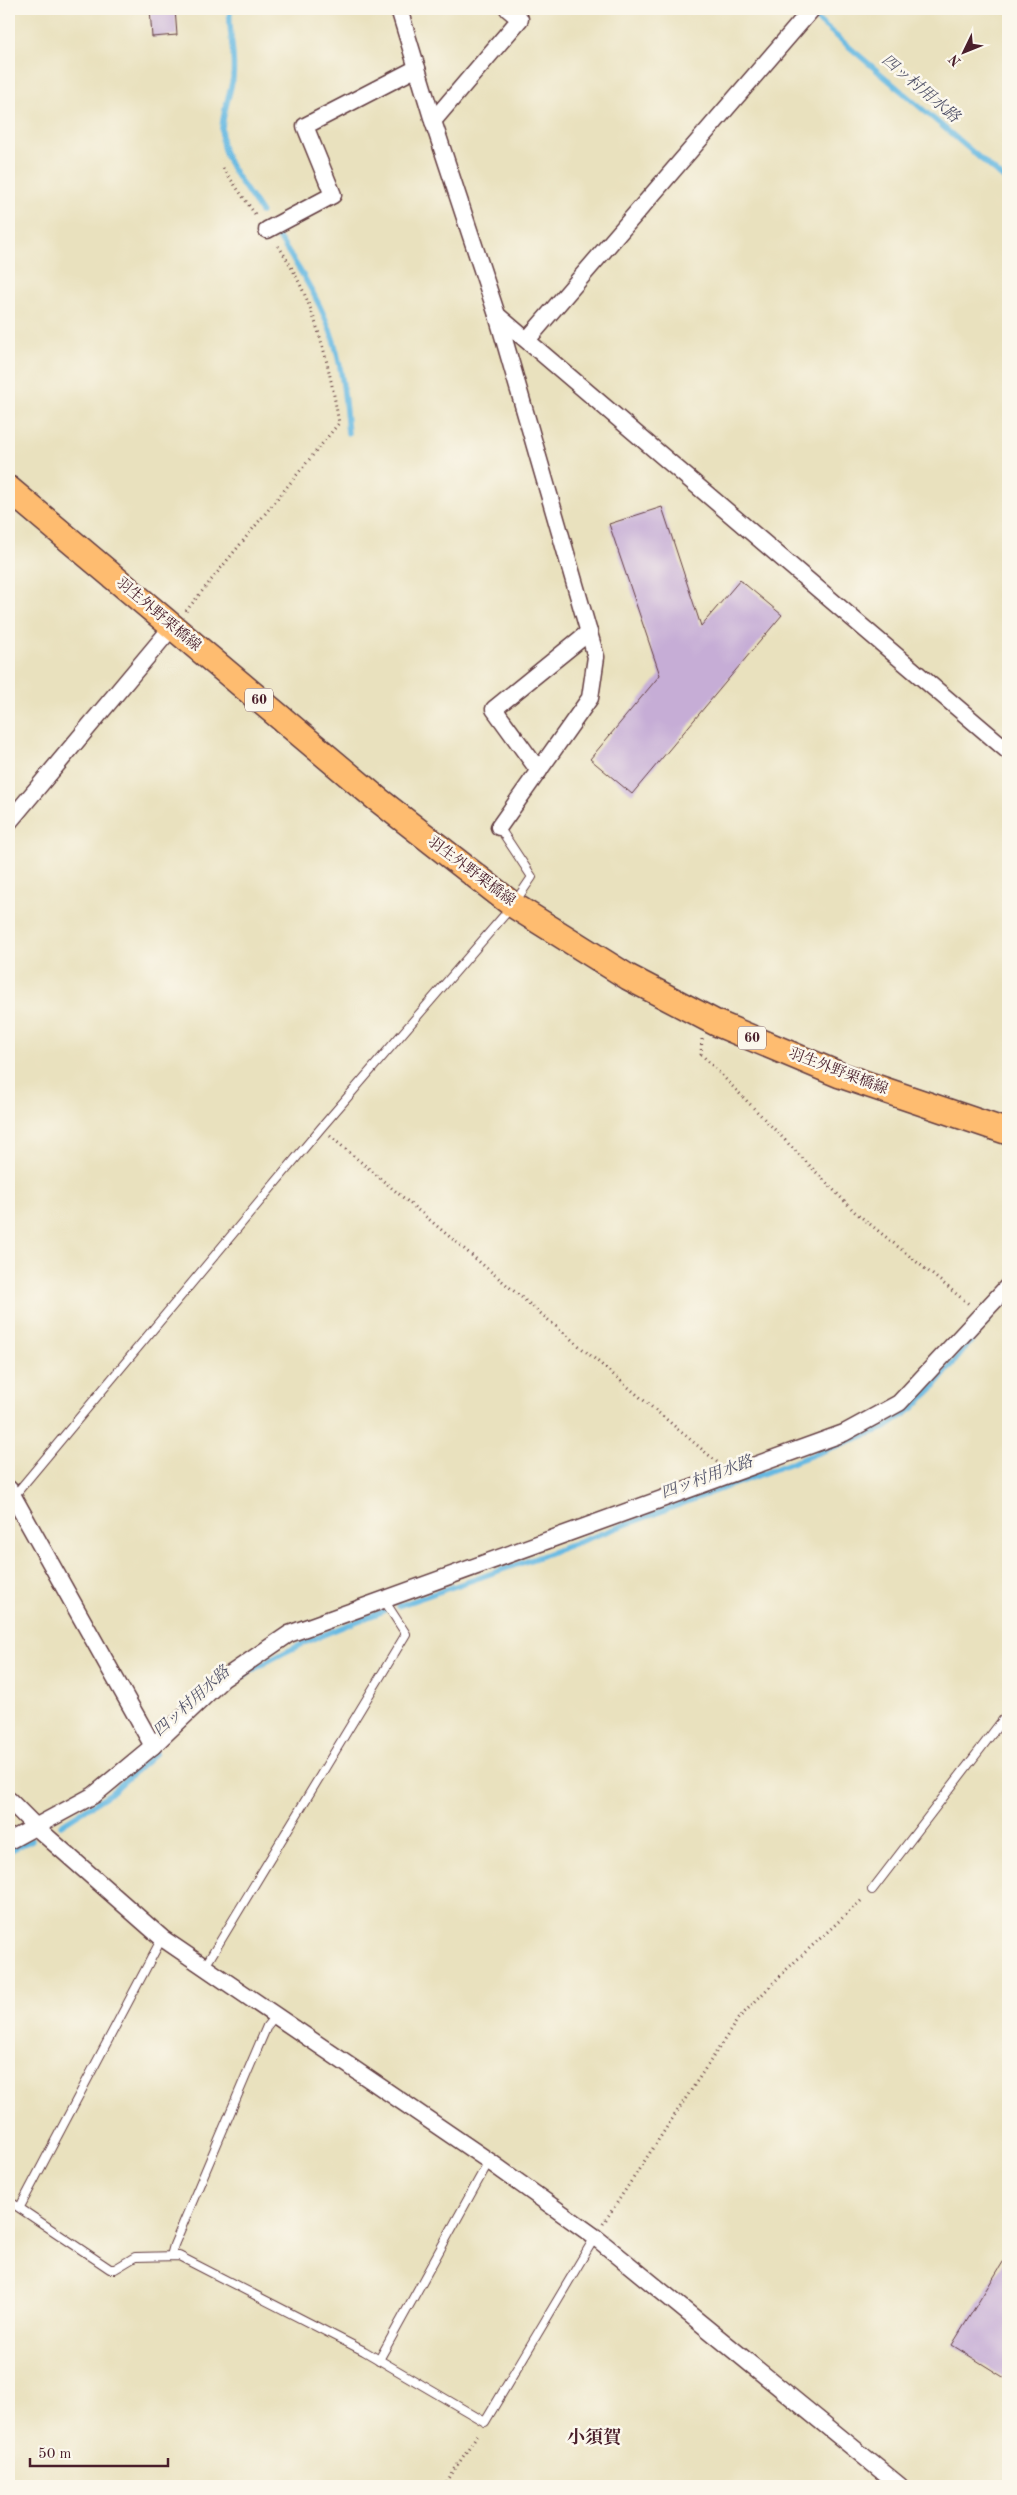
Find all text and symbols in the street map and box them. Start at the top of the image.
north arrow [940,28,990,78]
water label: 四ッ村用水路 [878,50,964,127]
text: N [946,51,964,69]
street label: 羽生外野栗橋線 [113,574,204,654]
road number: 60 [245,688,273,712]
street label: 羽生外野栗橋線 [425,833,519,910]
road number: 60 [738,1026,766,1050]
street label: 羽生外野栗橋線 [786,1044,890,1098]
water label: 四ッ村用水路 [658,1452,756,1502]
water label: 四ッ村用水路 [150,1662,234,1740]
district label: 小須賀 [567,2427,621,2447]
scale bar [30,2435,168,2467]
text: 50 m [38,2447,72,2462]

